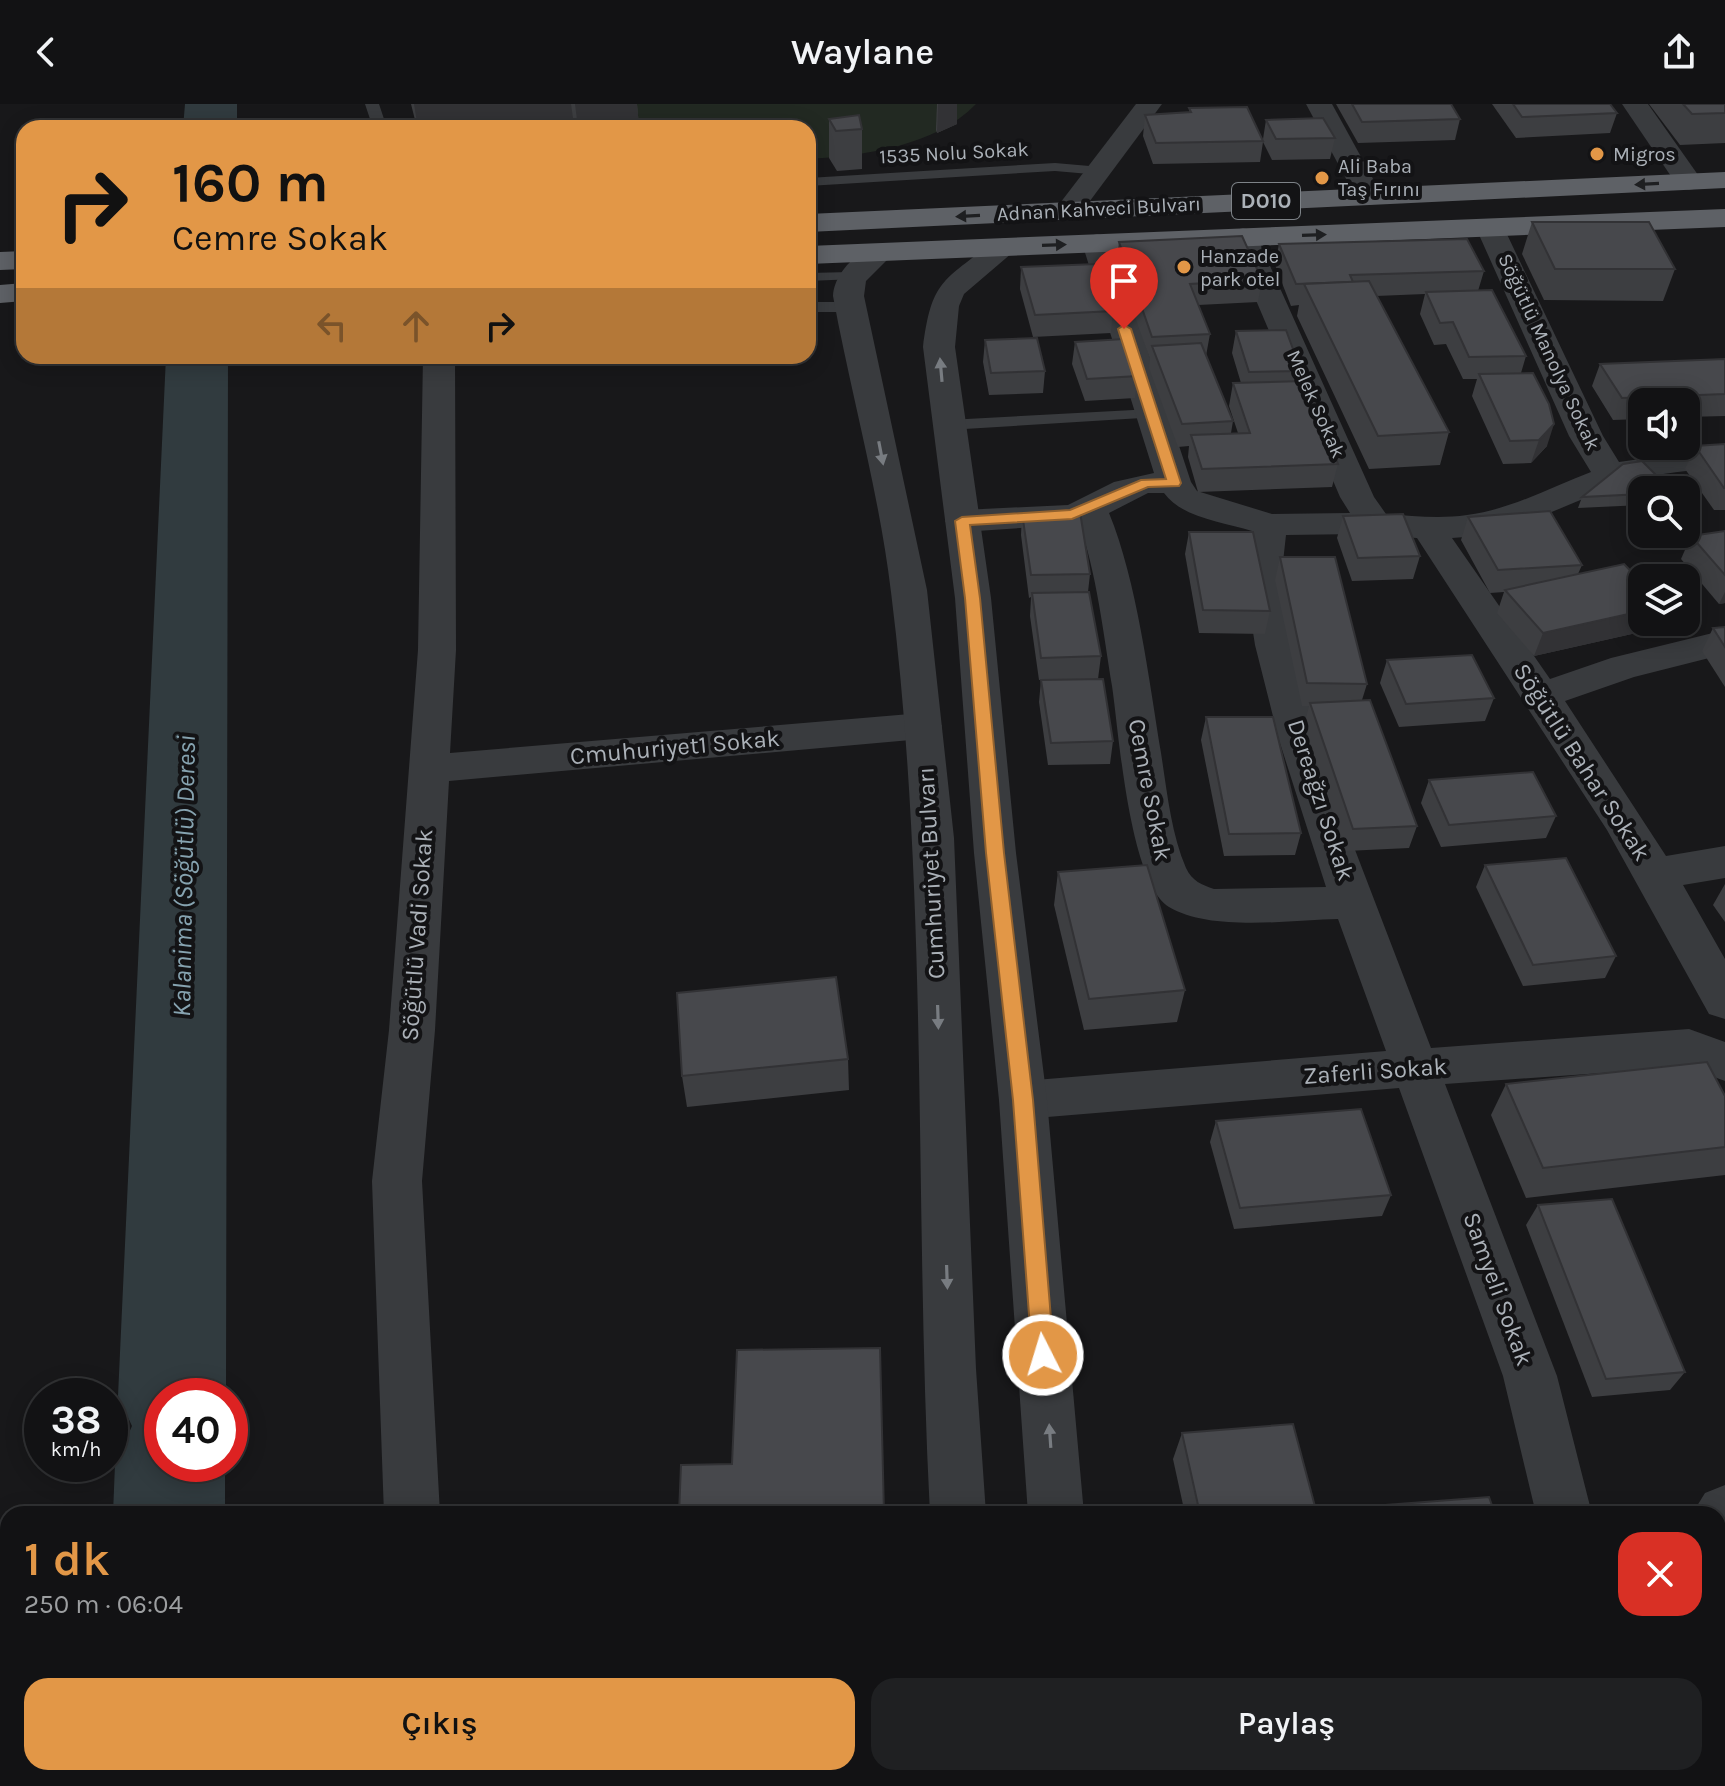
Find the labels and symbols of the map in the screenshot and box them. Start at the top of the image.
street label: 1535 Nolu Sokak [879,138,1029,168]
place label: Migros [1613,143,1676,166]
marker: Migros [1588,145,1606,163]
place label: Ali Baba Taş Fırını [1338,155,1420,201]
marker: Ali Baba Taş Fırını [1313,169,1331,187]
one-way arrow [1634,177,1659,190]
road number: D010 [1232,183,1300,219]
street label: Adnan Kahveci Bulvarı [996,192,1202,226]
one-way arrow [955,209,980,222]
one-way arrow [1302,228,1327,241]
one-way arrow [1042,239,1067,252]
place label: Hanzade park otel [1200,245,1280,291]
pin [1090,247,1158,329]
street label: Söğütlü Manolya Sokak [1493,250,1605,454]
marker: Hanzade park otel [1175,258,1193,276]
street label: Melek Sokak [1282,346,1350,462]
one-way arrow [935,357,948,382]
one-way arrow [875,441,888,466]
street label: Söğütlü Bahar Sokak [1508,658,1656,866]
street label: Dereağzı Sokak [1282,716,1360,884]
street label: Cemre Sokak [1123,717,1177,863]
street label: Cmuhuriyet1 Sokak [569,724,781,770]
water label: Kalanima (Söğütlü) Deresi [166,735,202,1017]
street label: Cumhuriyet Bulvarı [911,766,951,980]
street label: Söğütlü Vadi Sokak [396,828,438,1042]
one-way arrow [932,1005,945,1030]
street label: Zaferli Sokak [1302,1052,1448,1090]
street label: Samyeli Sokak [1457,1209,1539,1369]
one-way arrow [940,1265,953,1290]
position arrow [1001,1313,1085,1397]
speed limit sign: 40 [144,1378,248,1482]
one-way arrow [1043,1423,1056,1448]

